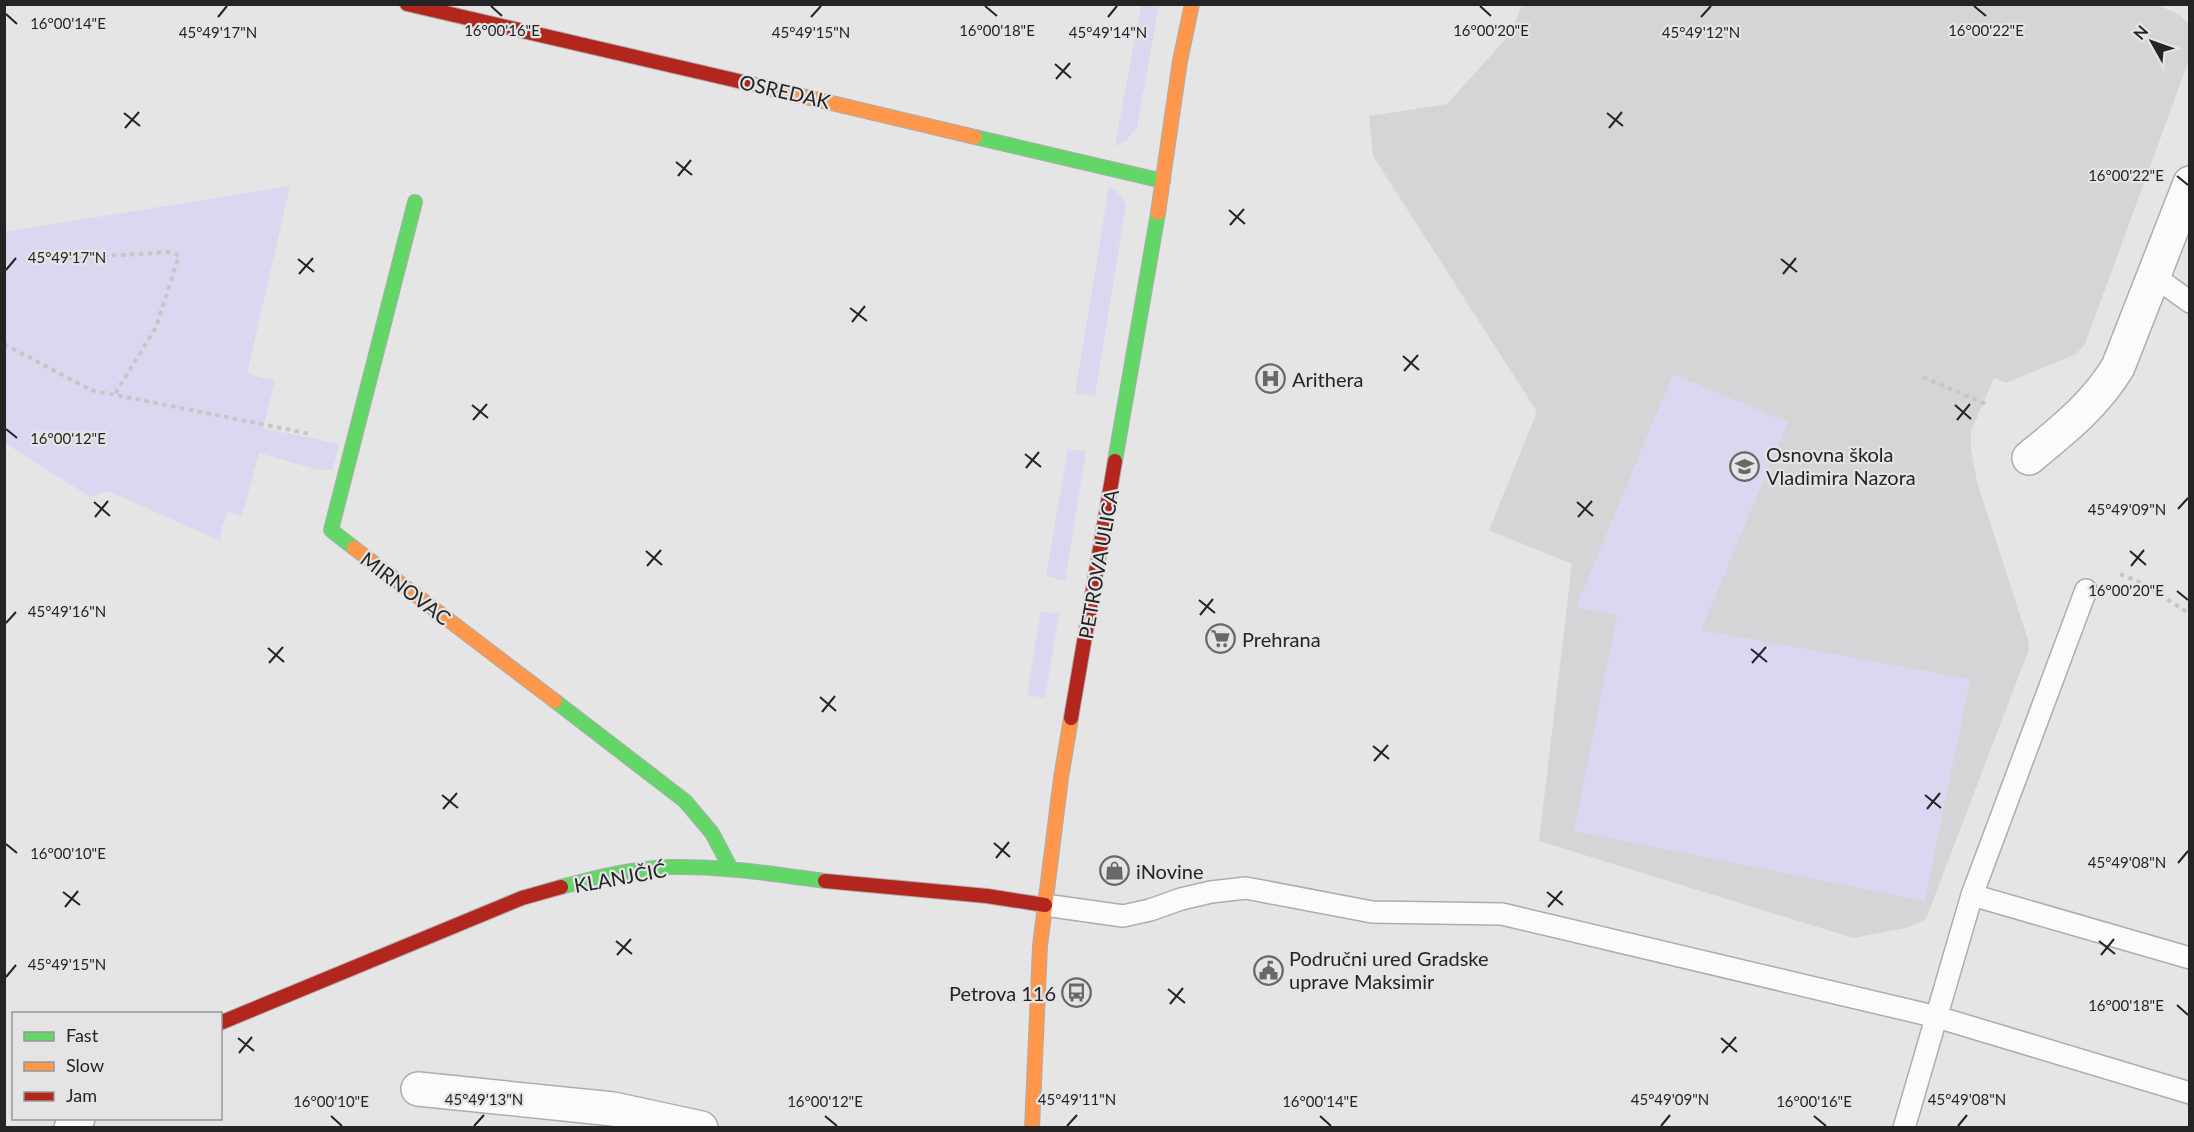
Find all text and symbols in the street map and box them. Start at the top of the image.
north arrow [2122,12,2182,72]
text: 16°00'14"E [30,14,106,32]
text: 16°00'16"E [464,21,540,39]
text: 16°00'18"E [959,21,1035,39]
text: 16°00'20"E [1453,21,1529,39]
text: 16°00'22"E [1948,21,2024,39]
text: N [2129,21,2151,43]
text: 45°49'17"N [179,23,257,41]
text: 45°49'15"N [772,23,850,41]
text: 45°49'14"N [1069,23,1147,41]
text: 45°49'12"N [1662,23,1740,41]
street label: OSREDAK [737,69,834,113]
text: 16°00'22"E [2088,166,2164,184]
text: 45°49'17"N [28,248,106,266]
hospital icon: Arithera [1255,363,1287,395]
place label: Arithera [1292,367,1364,391]
text: 16°00'12"E [30,429,106,447]
place label: Osnovna škola Vladimira Nazora [1766,442,1916,489]
school or university icon: Osnovna škola Vladimira Nazora [1729,450,1761,482]
street label: PETROVA ULICA [1073,487,1123,641]
text: 45°49'09"N [2088,500,2166,518]
street label: MIRNOVAC [356,546,456,630]
text: 16°00'20"E [2088,581,2164,599]
text: 45°49'16"N [28,602,106,620]
supermarket icon: Prehrana [1205,623,1237,655]
place label: Prehrana [1242,627,1321,651]
text: 16°00'10"E [30,844,106,862]
text: 45°49'08"N [2088,853,2166,871]
shop icon: iNovine [1099,855,1131,887]
street label: KLANJČIĆ [572,857,668,897]
place label: iNovine [1136,859,1204,883]
place label: Područni ured Gradske uprave Maksimir [1289,946,1489,993]
public building icon: Područni ured Gradske uprave Maksimir [1252,954,1284,986]
text: 45°49'15"N [28,955,106,973]
bus stop icon: Petrova 116 [1061,977,1093,1009]
place label: Petrova 116 [949,981,1056,1005]
text: 16°00'18"E [2088,996,2164,1014]
legend [12,1012,222,1120]
text: Fast [66,1024,99,1046]
text: Slow [66,1054,104,1076]
text: Jam [66,1084,97,1106]
text: 45°49'13"N [445,1090,523,1108]
text: 45°49'11"N [1038,1090,1116,1108]
text: 45°49'09"N [1631,1090,1709,1108]
text: 45°49'08"N [1928,1090,2006,1108]
text: 16°00'10"E [293,1092,369,1110]
text: 16°00'12"E [787,1092,863,1110]
text: 16°00'14"E [1282,1092,1358,1110]
text: 16°00'16"E [1776,1092,1852,1110]

